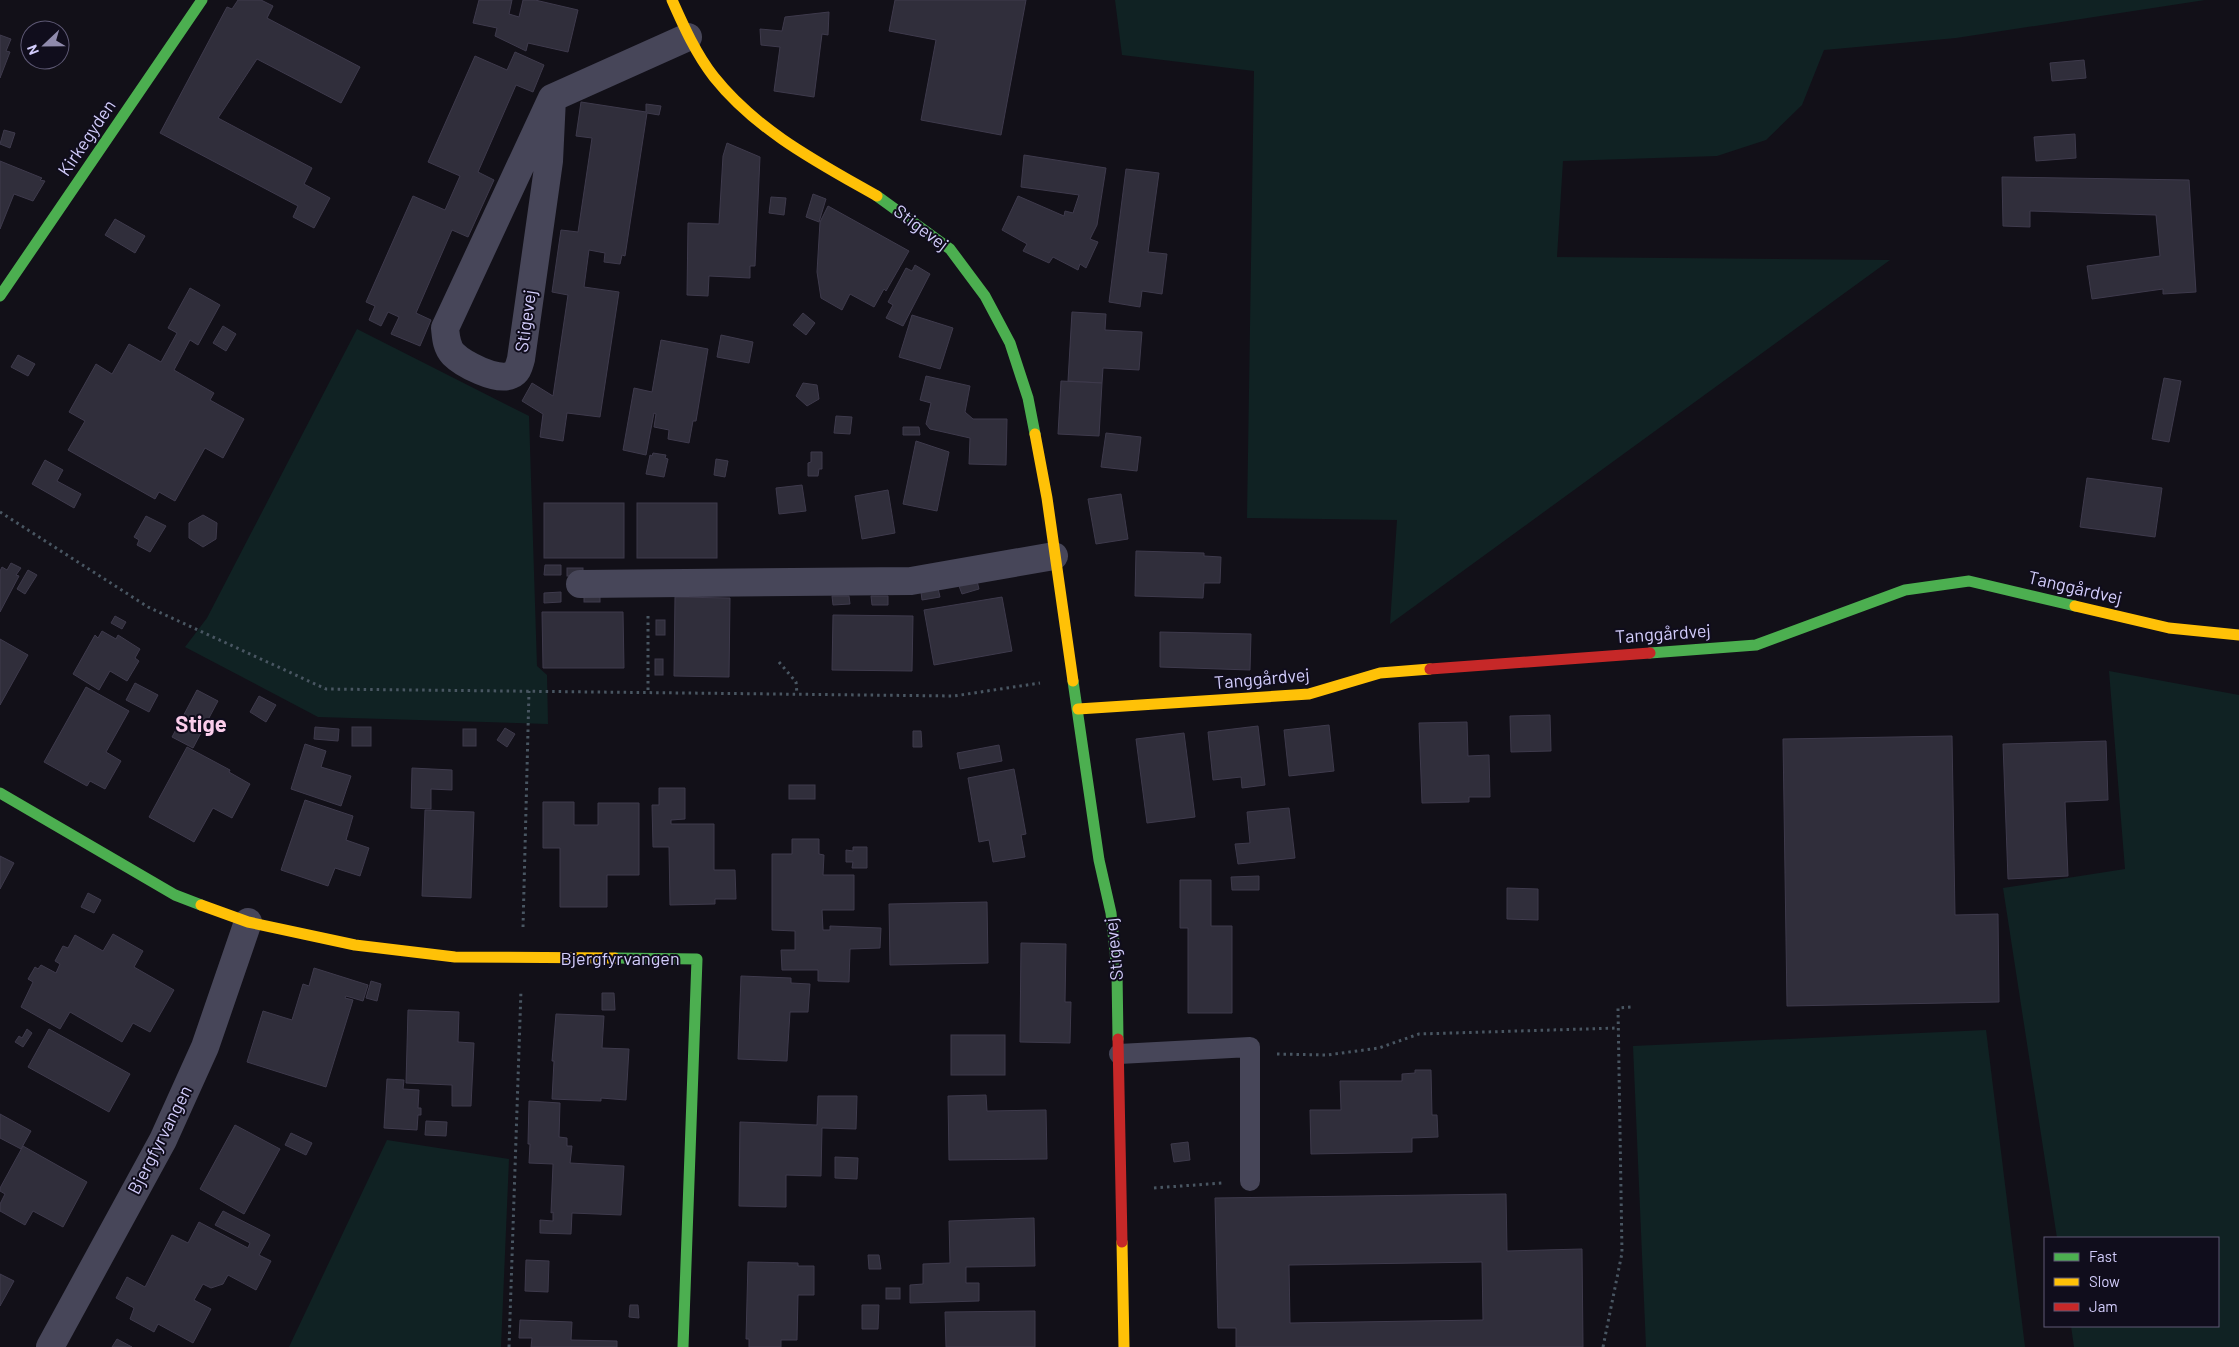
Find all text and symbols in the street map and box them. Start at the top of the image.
north arrow [20,20,70,70]
text: N [23,43,42,58]
street label: Kirkegyden [53,95,120,180]
street label: Stigevej [890,199,953,255]
street label: Stigevej [510,288,540,354]
street label: Tanggårdvej [2026,566,2124,609]
street label: Tanggårdvej [1614,619,1712,647]
street label: Tanggårdvej [1213,663,1311,693]
district label: Stige [175,710,227,736]
street label: Stigevej [1099,917,1127,982]
street label: Bjergfyrvangen [560,947,680,969]
street label: Bjergfyrvangen [122,1081,196,1198]
legend [2044,1237,2219,1327]
text: Fast [2089,1247,2117,1265]
text: Slow [2089,1272,2120,1290]
text: Jam [2089,1297,2118,1315]

